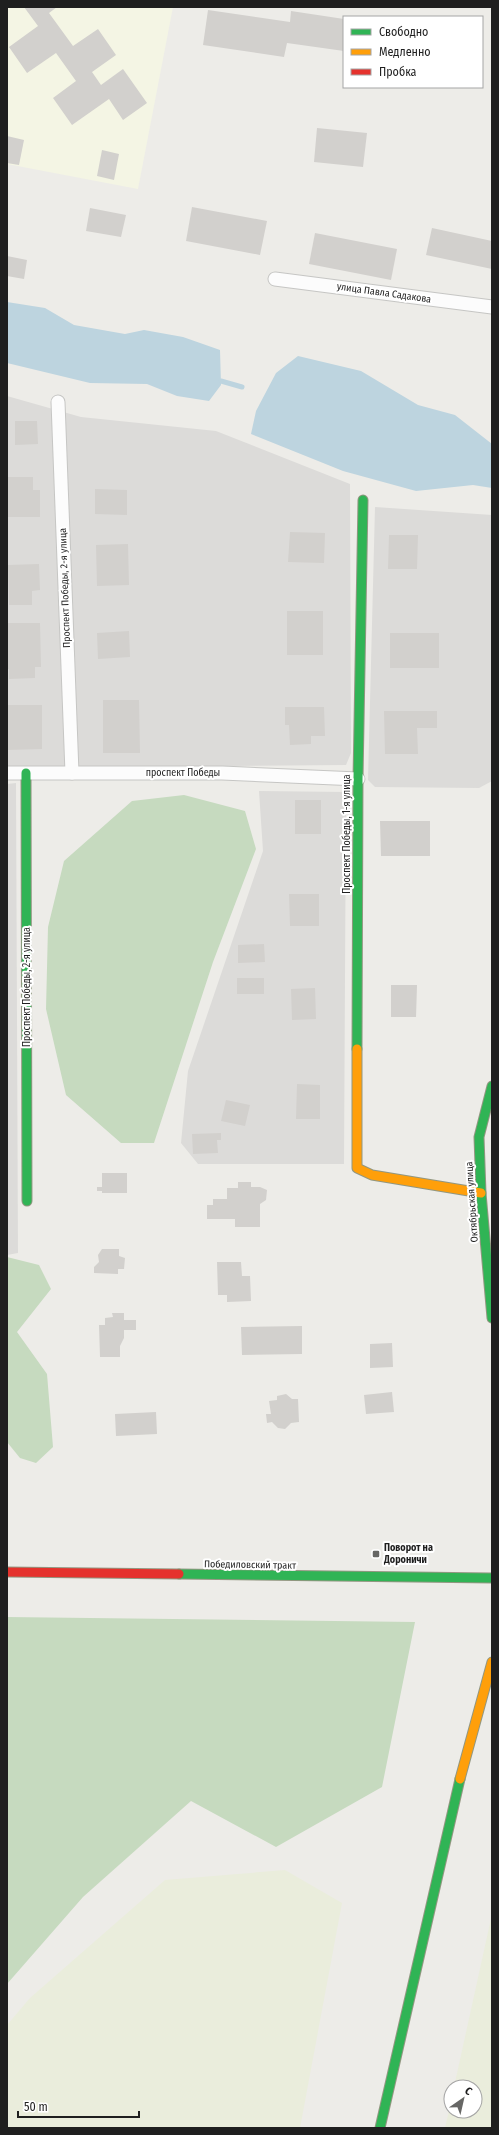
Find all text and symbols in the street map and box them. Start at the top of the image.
legend [343,16,483,88]
text: Свободно [379,25,428,39]
text: Медленно [379,45,431,59]
text: Пробка [379,65,417,79]
street label: улица Павла Садакова [336,280,432,306]
street label: Проспект Победы, 2-я улица [57,528,73,648]
street label: проспект Победы [146,767,220,779]
street label: Проспект Победы, 1-я улица [341,774,353,894]
street label: Проспект Победы, 2-я улица [21,927,33,1047]
street label: Октябрьская улица [463,1161,481,1243]
place label: Поворот на Дороничи [383,1542,433,1566]
marker: Поворот на Дороничи [371,1549,381,1559]
street label: Победиловский тракт [204,1558,297,1572]
north arrow [443,2079,483,2119]
text: С [462,2084,475,2098]
scale bar [18,2093,139,2119]
text: 50 m [24,2100,48,2114]

